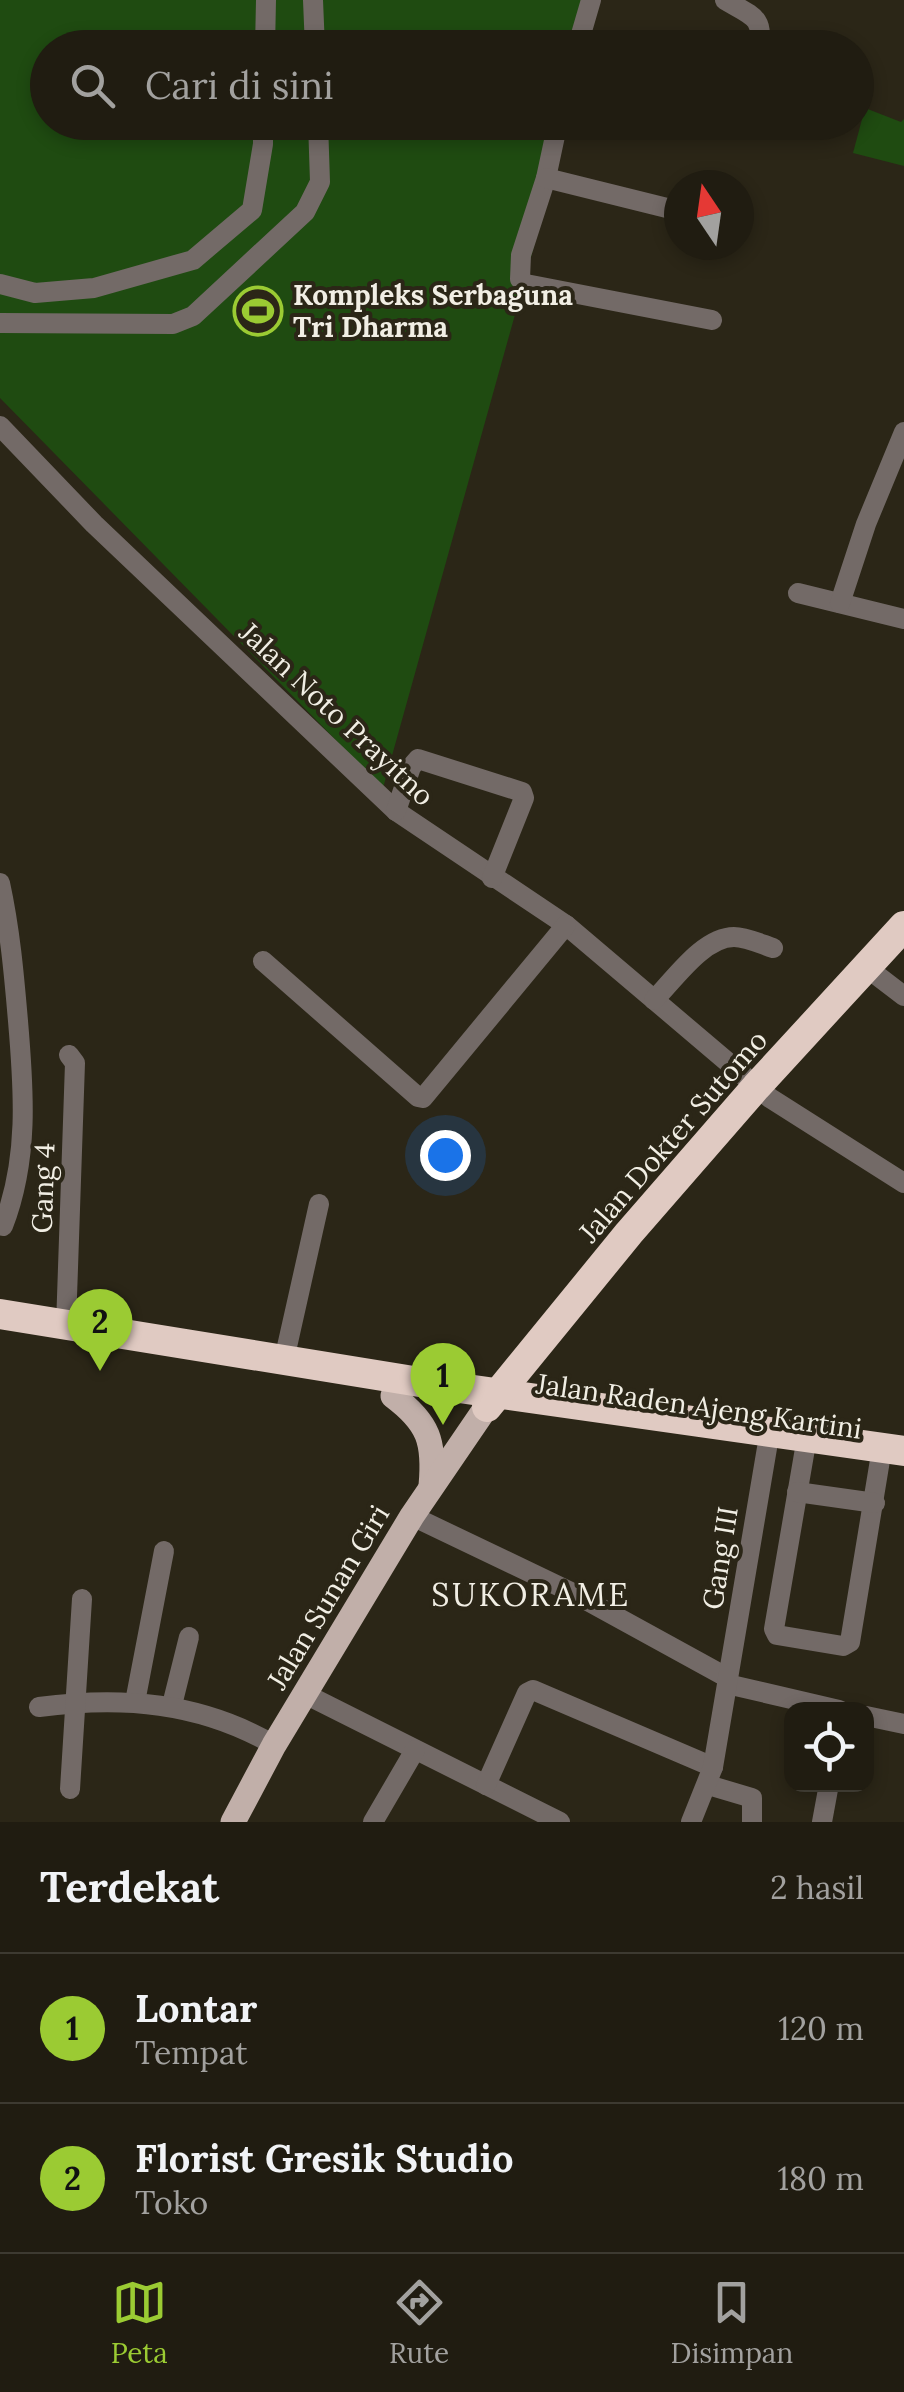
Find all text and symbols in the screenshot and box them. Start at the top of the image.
search box [30,30,874,140]
icon: search [65,58,120,113]
text: Cari di sini [145,61,334,109]
north arrow [664,170,754,260]
place label: Kompleks Serbaguna Tri Dharma [293,277,573,345]
sports icon: Kompleks Serbaguna Tri Dharma [232,285,284,337]
street label: Jalan Noto Prayitno [231,614,442,814]
street label: Jalan Dokter Sutomo [570,1022,775,1250]
your location [420,1130,471,1181]
street label: Gang 4 [23,1142,63,1234]
pin: 2 [68,1288,132,1371]
pin: 1 [410,1342,476,1425]
street label: Jalan Raden Ajeng Kartini [533,1365,864,1447]
street label: Jalan Sunan Giri [258,1498,397,1696]
street label: Gang III [694,1504,746,1612]
district label: SUKORAME [431,1574,631,1615]
map controls [784,1702,874,1792]
button: locate [784,1702,874,1792]
text: Terdekat [40,1860,219,1914]
text: 2 hasil [770,1867,864,1908]
text: Lontar [135,1984,257,2032]
text: 1 [66,2008,79,2049]
text: 120 m [778,2008,864,2049]
text: Tempat [135,2032,248,2073]
text: Florist Gresik Studio [135,2134,513,2182]
text: 2 [64,2158,81,2199]
text: 180 m [777,2158,864,2199]
text: Toko [135,2182,208,2223]
tab: Peta [111,2275,168,2371]
tab: Rute [389,2275,449,2371]
tab: Disimpan [671,2275,793,2371]

